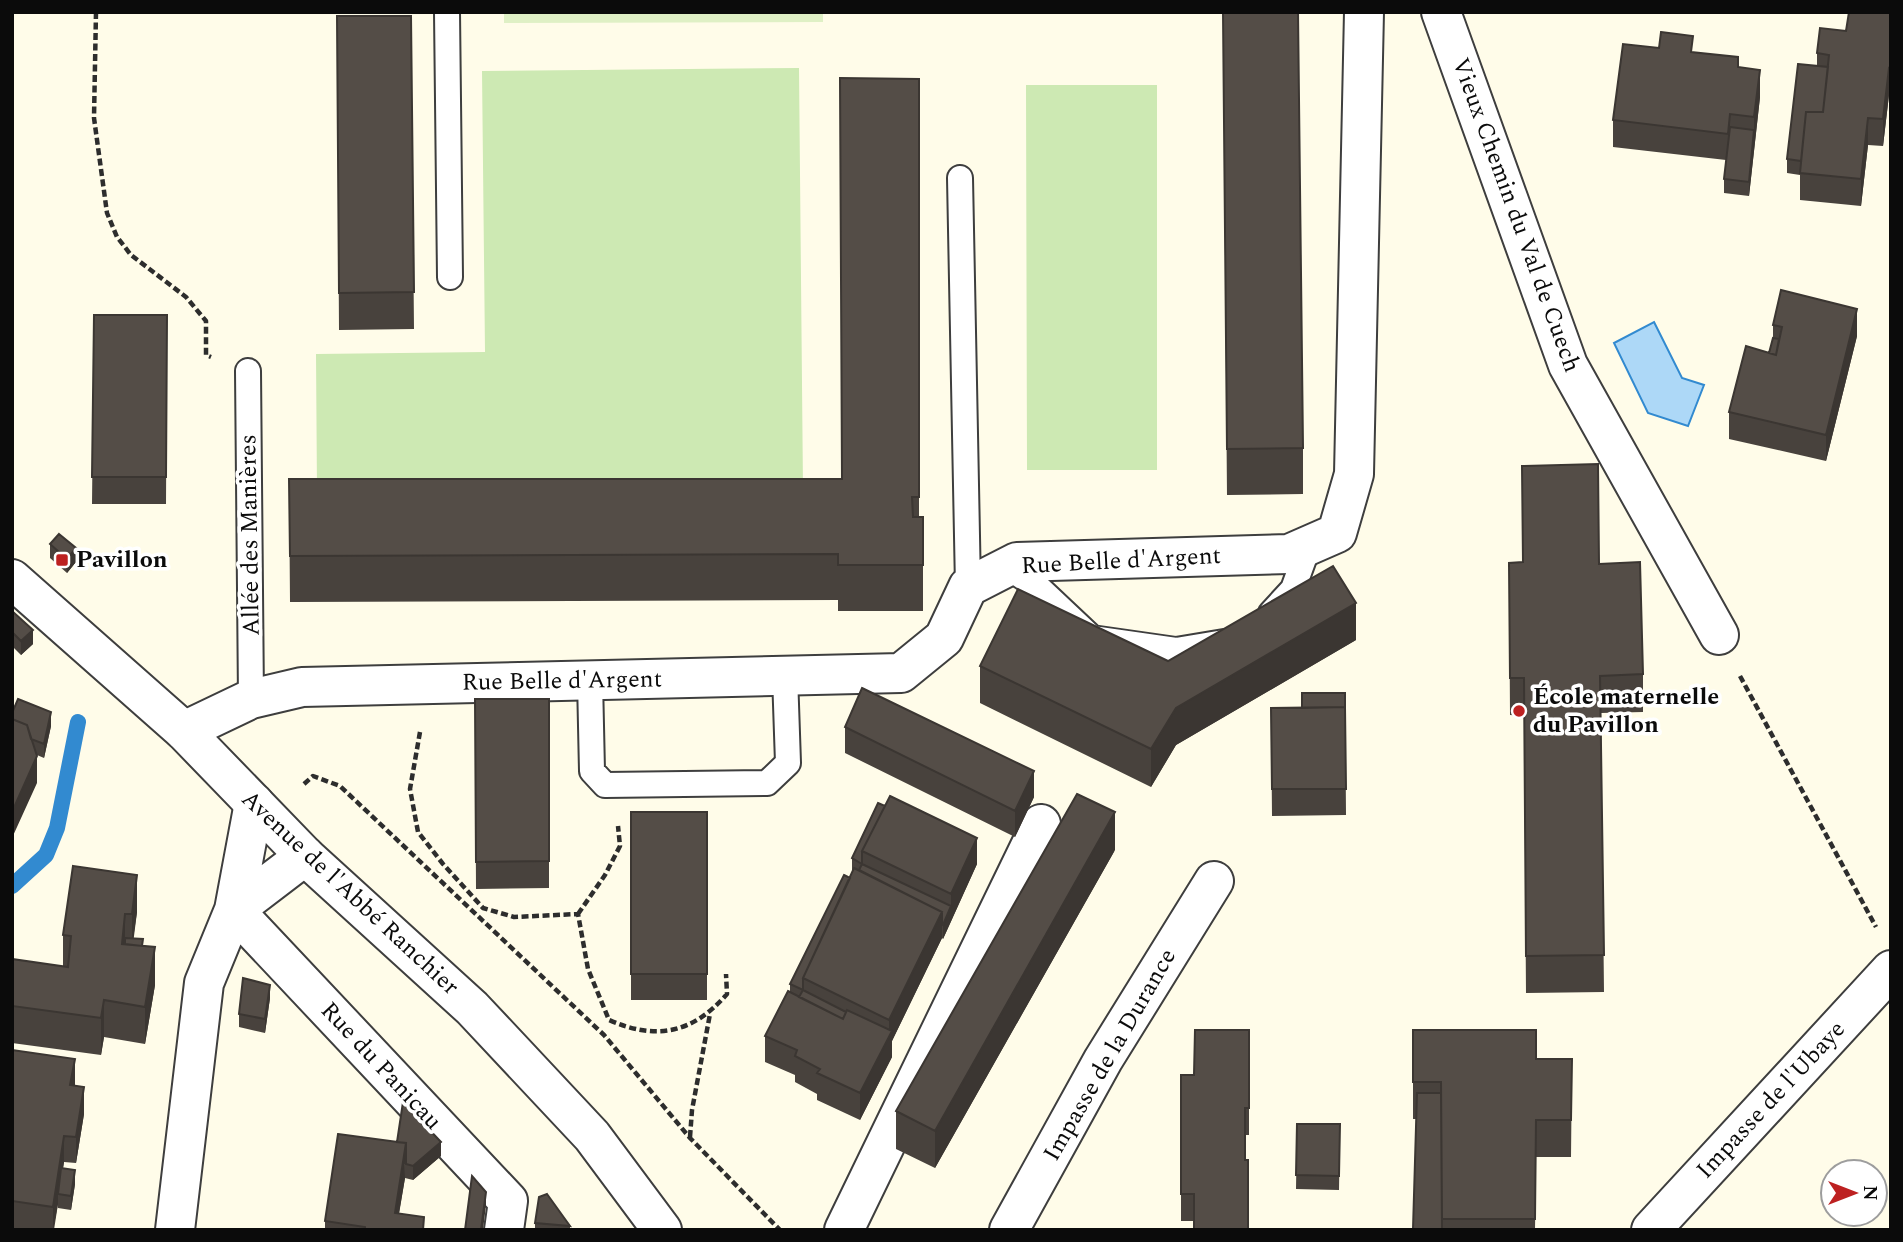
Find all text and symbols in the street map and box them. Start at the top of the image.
street label: Vieux Chemin du Val de Cuech [1442,53,1590,377]
street label: Allée des Manières [230,434,270,636]
street label: Rue Belle d'Argent [1020,538,1222,584]
place label: Pavillon [76,542,168,578]
marker: Pavillon [54,552,70,568]
street label: Rue Belle d'Argent [462,661,662,701]
place label: École maternelle du Pavillon [1533,679,1719,743]
marker: École maternelle du Pavillon [1511,703,1527,719]
street label: Avenue de l'Abbé Ranchier [233,782,467,1004]
street label: Impasse de la Durance [1034,942,1186,1168]
street label: Rue du Panicau [312,994,450,1138]
street label: Impasse de l'Ubaye [1688,1013,1854,1187]
north arrow [1819,1158,1889,1228]
text: N [1855,1185,1884,1201]

